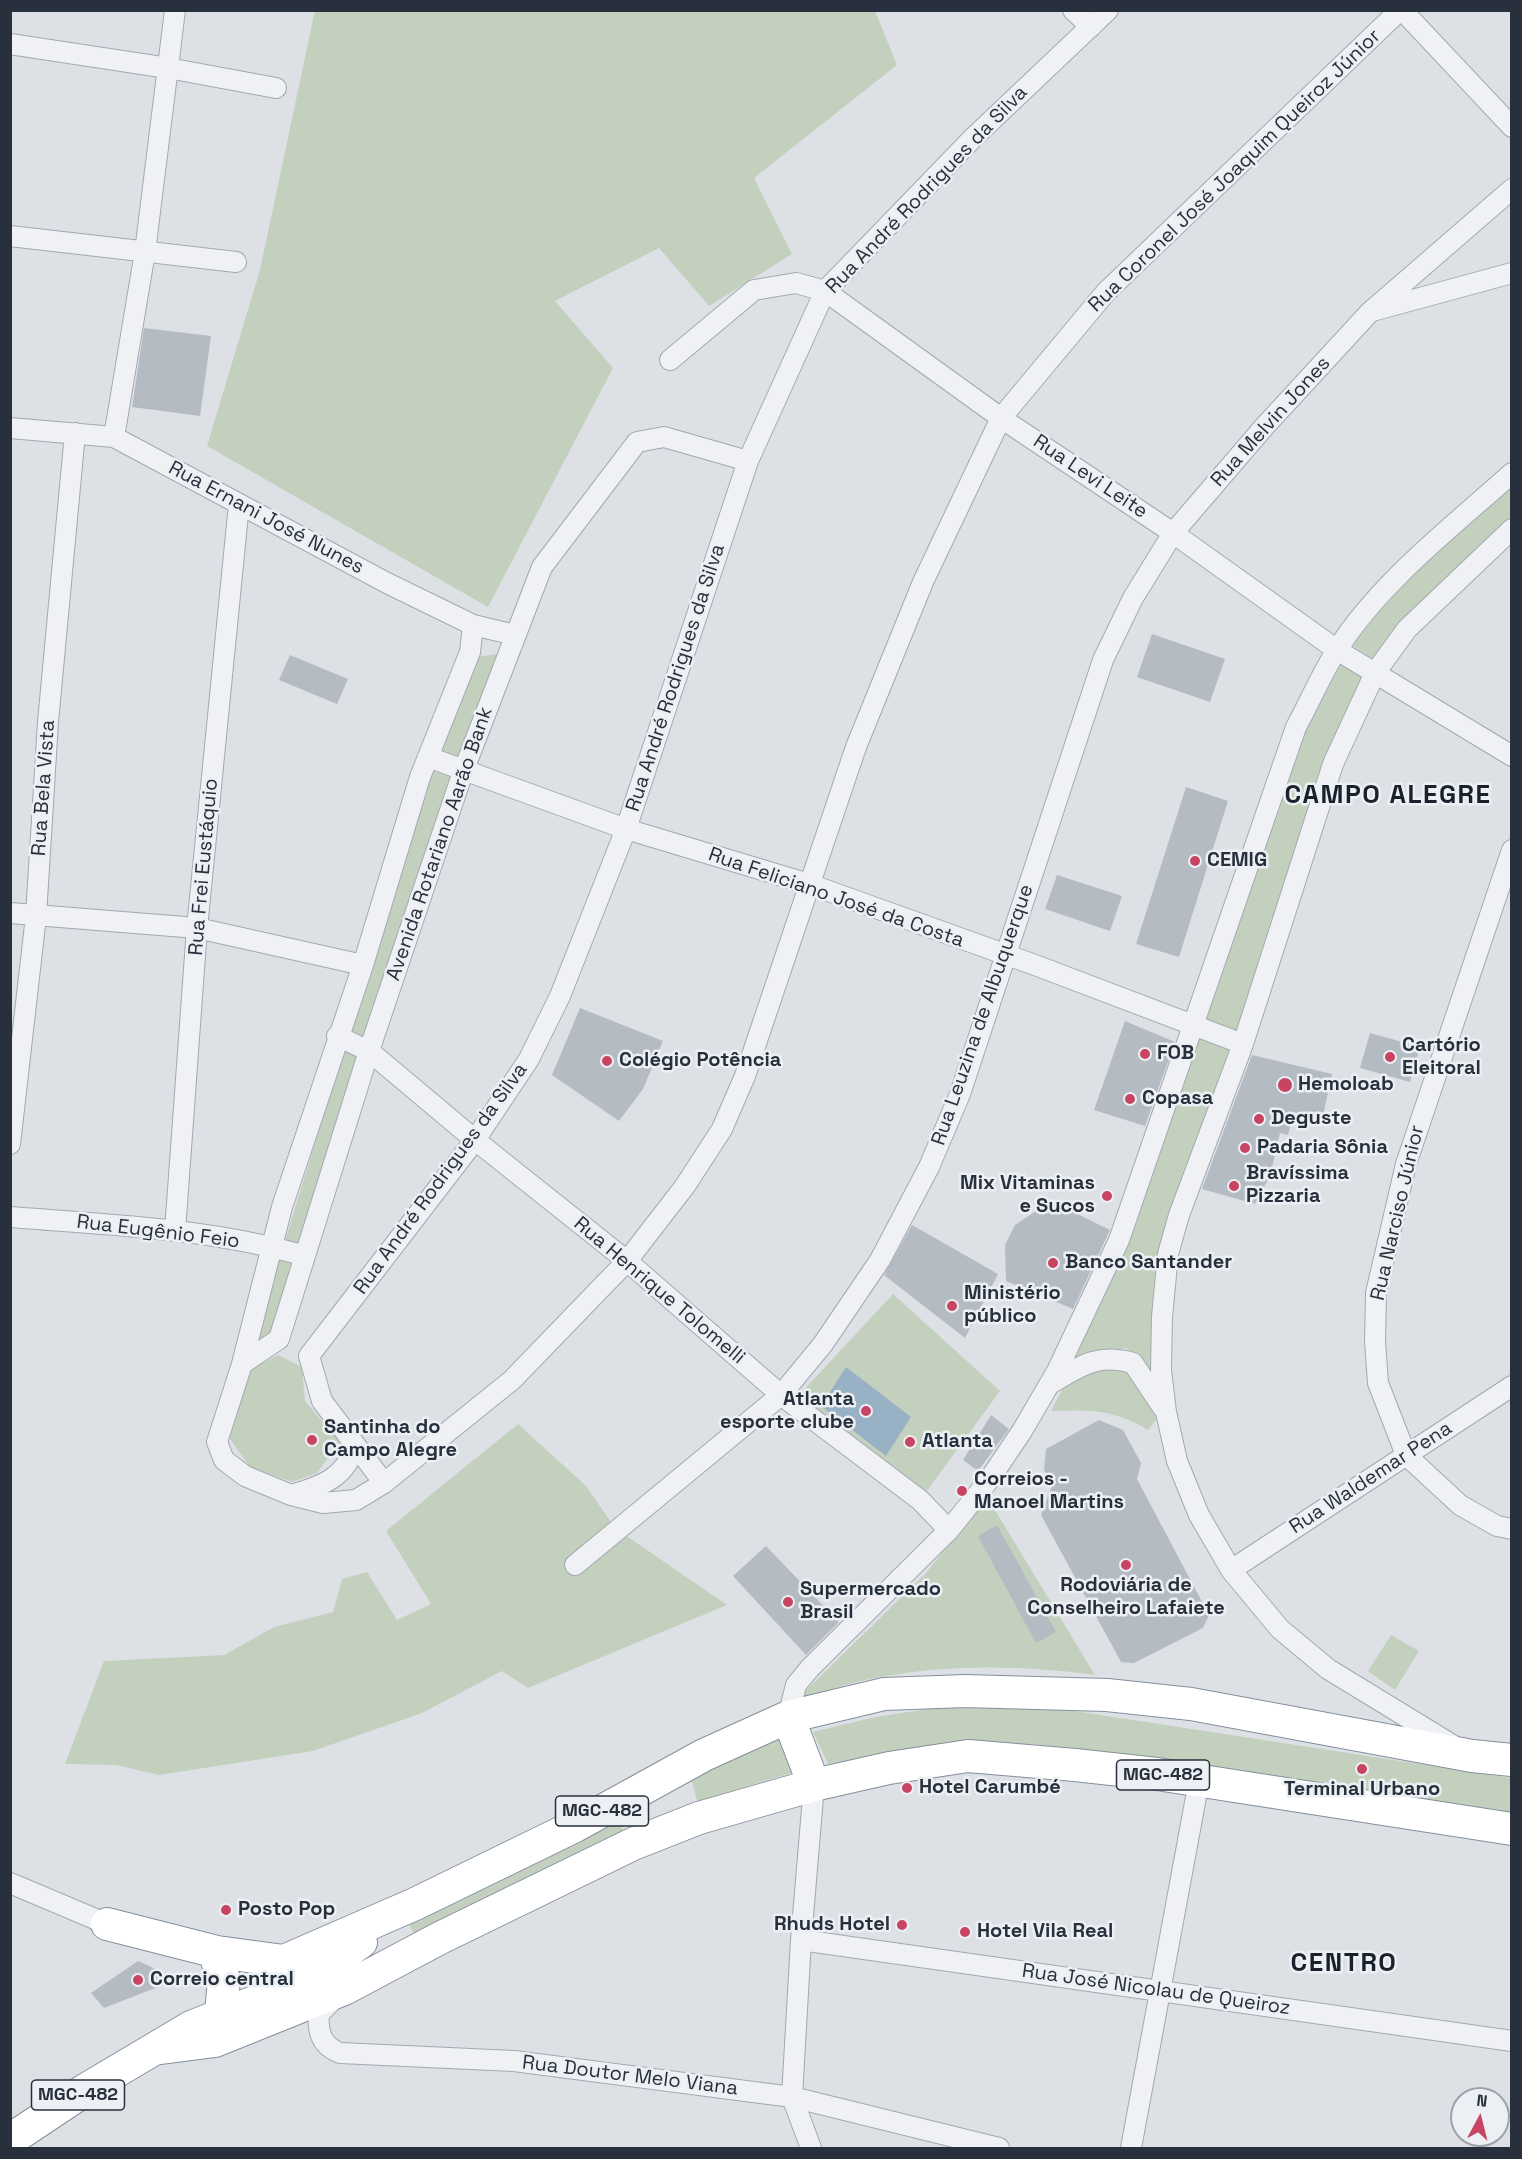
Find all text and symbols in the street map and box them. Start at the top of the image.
street label: Rua Coronel José Joaquim Queiroz Júnior [1084,25,1386,317]
street label: Rua André Rodrigues da Silva [821,81,1033,299]
street label: Rua Melvin Jones [1206,352,1336,492]
street label: Rua Levi Leite [1028,430,1152,524]
street label: Rua Ernani José Nunes [164,456,368,580]
street label: Rua André Rodrigues da Silva [621,541,731,815]
street label: Avenida Rotariano Aarão Bank [382,704,498,984]
street label: Rua Bela Vista [27,719,61,857]
street label: Rua Frei Eustáquio [184,777,224,957]
district label: CAMPO ALEGRE [1285,780,1491,812]
street label: Rua Feliciano José da Costa [705,843,967,953]
place label: CEMIG [1207,849,1267,873]
marker: CEMIG [1188,854,1202,868]
street label: Rua Leuzina de Albuquerque [927,881,1039,1149]
place label: Cartório Eleitoral [1402,1034,1481,1081]
place label: FOB [1157,1042,1194,1066]
marker: FOB [1138,1047,1152,1061]
place label: Colégio Potência [619,1049,781,1073]
marker: Cartório Eleitoral [1383,1050,1397,1064]
marker: Colégio Potência [600,1054,614,1068]
street label: Rua André Rodrigues da Silva [349,1059,533,1299]
place label: Hemoloab [1298,1073,1394,1097]
marker: Hemoloab [1276,1076,1294,1094]
place label: Copasa [1142,1087,1213,1111]
marker: Copasa [1123,1092,1137,1106]
place label: Deguste [1271,1107,1352,1131]
marker: Deguste [1252,1112,1266,1126]
street label: Rua Narciso Júnior [1366,1123,1430,1303]
place label: Padaria Sônia [1257,1136,1388,1160]
marker: Padaria Sônia [1238,1141,1252,1155]
place label: Bravíssima Pizzaria [1246,1162,1349,1209]
place label: Mix Vitaminas e Sucos [960,1172,1095,1219]
marker: Bravíssima Pizzaria [1227,1179,1241,1193]
marker: Mix Vitaminas e Sucos [1100,1189,1114,1203]
street label: Rua Eugênio Feio [75,1210,241,1254]
street label: Rua Henrique Tolomelli [568,1212,750,1370]
place label: Banco Santander [1065,1251,1232,1275]
marker: Banco Santander [1046,1256,1060,1270]
place label: Ministério público [964,1282,1061,1329]
marker: Ministério público [945,1299,959,1313]
place label: Atlanta esporte clube [720,1388,854,1435]
marker: Atlanta esporte clube [859,1404,873,1418]
place label: Santinha do Campo Alegre [324,1416,457,1463]
street label: Rua Waldemar Pena [1285,1417,1457,1539]
place label: Atlanta [922,1430,993,1454]
marker: Santinha do Campo Alegre [305,1433,319,1447]
marker: Atlanta [903,1435,917,1449]
place label: Correios - Manoel Martins [974,1468,1124,1515]
marker: Correios - Manoel Martins [955,1484,969,1498]
marker: Rodoviária de Conselheiro Lafaiete [1119,1558,1133,1572]
place label: Rodoviária de Conselheiro Lafaiete [1027,1574,1225,1621]
place label: Supermercado Brasil [800,1578,941,1625]
marker: Supermercado Brasil [781,1595,795,1609]
road number: MGC-482 [1116,1760,1210,1790]
marker: Terminal Urbano [1355,1762,1369,1776]
place label: Hotel Carumbé [919,1776,1061,1800]
place label: Terminal Urbano [1284,1778,1440,1802]
marker: Hotel Carumbé [900,1781,914,1795]
road number: MGC-482 [556,1796,648,1826]
place label: Posto Pop [238,1898,335,1922]
marker: Posto Pop [219,1903,233,1917]
place label: Rhuds Hotel [774,1913,890,1937]
marker: Rhuds Hotel [895,1918,909,1932]
place label: Hotel Vila Real [977,1920,1113,1944]
marker: Hotel Vila Real [958,1925,972,1939]
district label: CENTRO [1291,1948,1397,1980]
street label: Rua José Nicolau de Queiroz [1020,1959,1292,2021]
place label: Correio central [150,1968,294,1992]
marker: Correio central [131,1973,145,1987]
street label: Rua Doutor Melo Viana [521,2051,739,2101]
road number: MGC-482 [32,2080,124,2110]
north arrow [1450,2087,1510,2147]
text: N [1475,2090,1489,2112]

